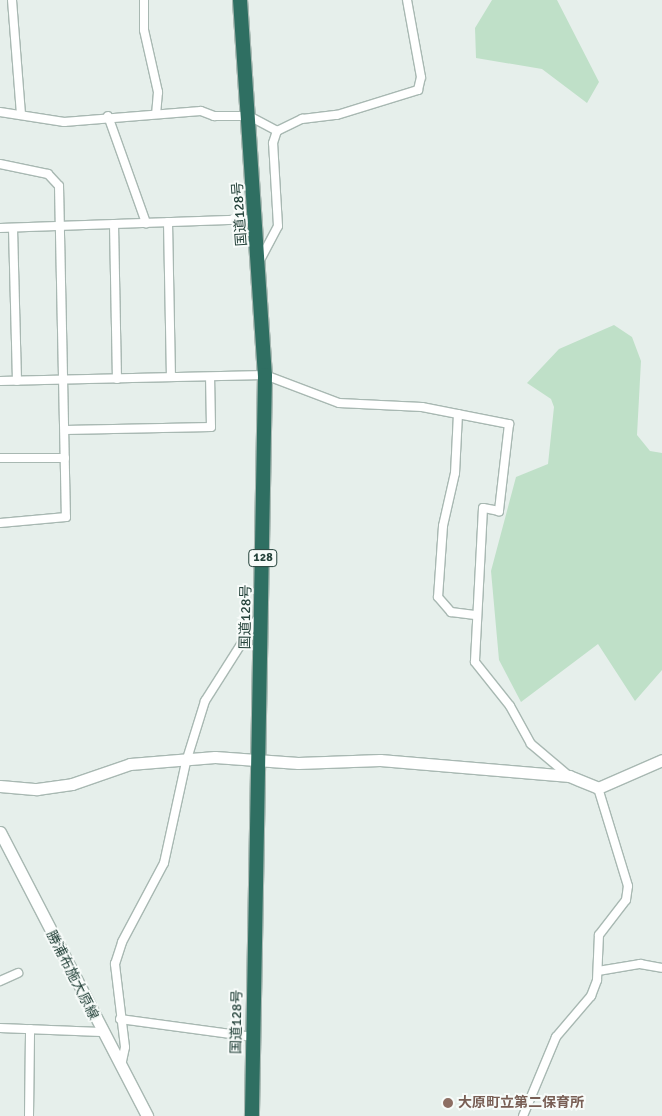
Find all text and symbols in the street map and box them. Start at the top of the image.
street label: 国道128号 [229,181,251,247]
road number: 128 [248,548,278,568]
street label: 国道128号 [237,585,255,649]
street label: 勝浦布施大原線 [42,928,102,1022]
street label: 国道128号 [228,990,246,1054]
place label: 大原町立第二保育所 [458,1095,584,1111]
marker: 大原町立第二保育所 [442,1097,454,1109]

